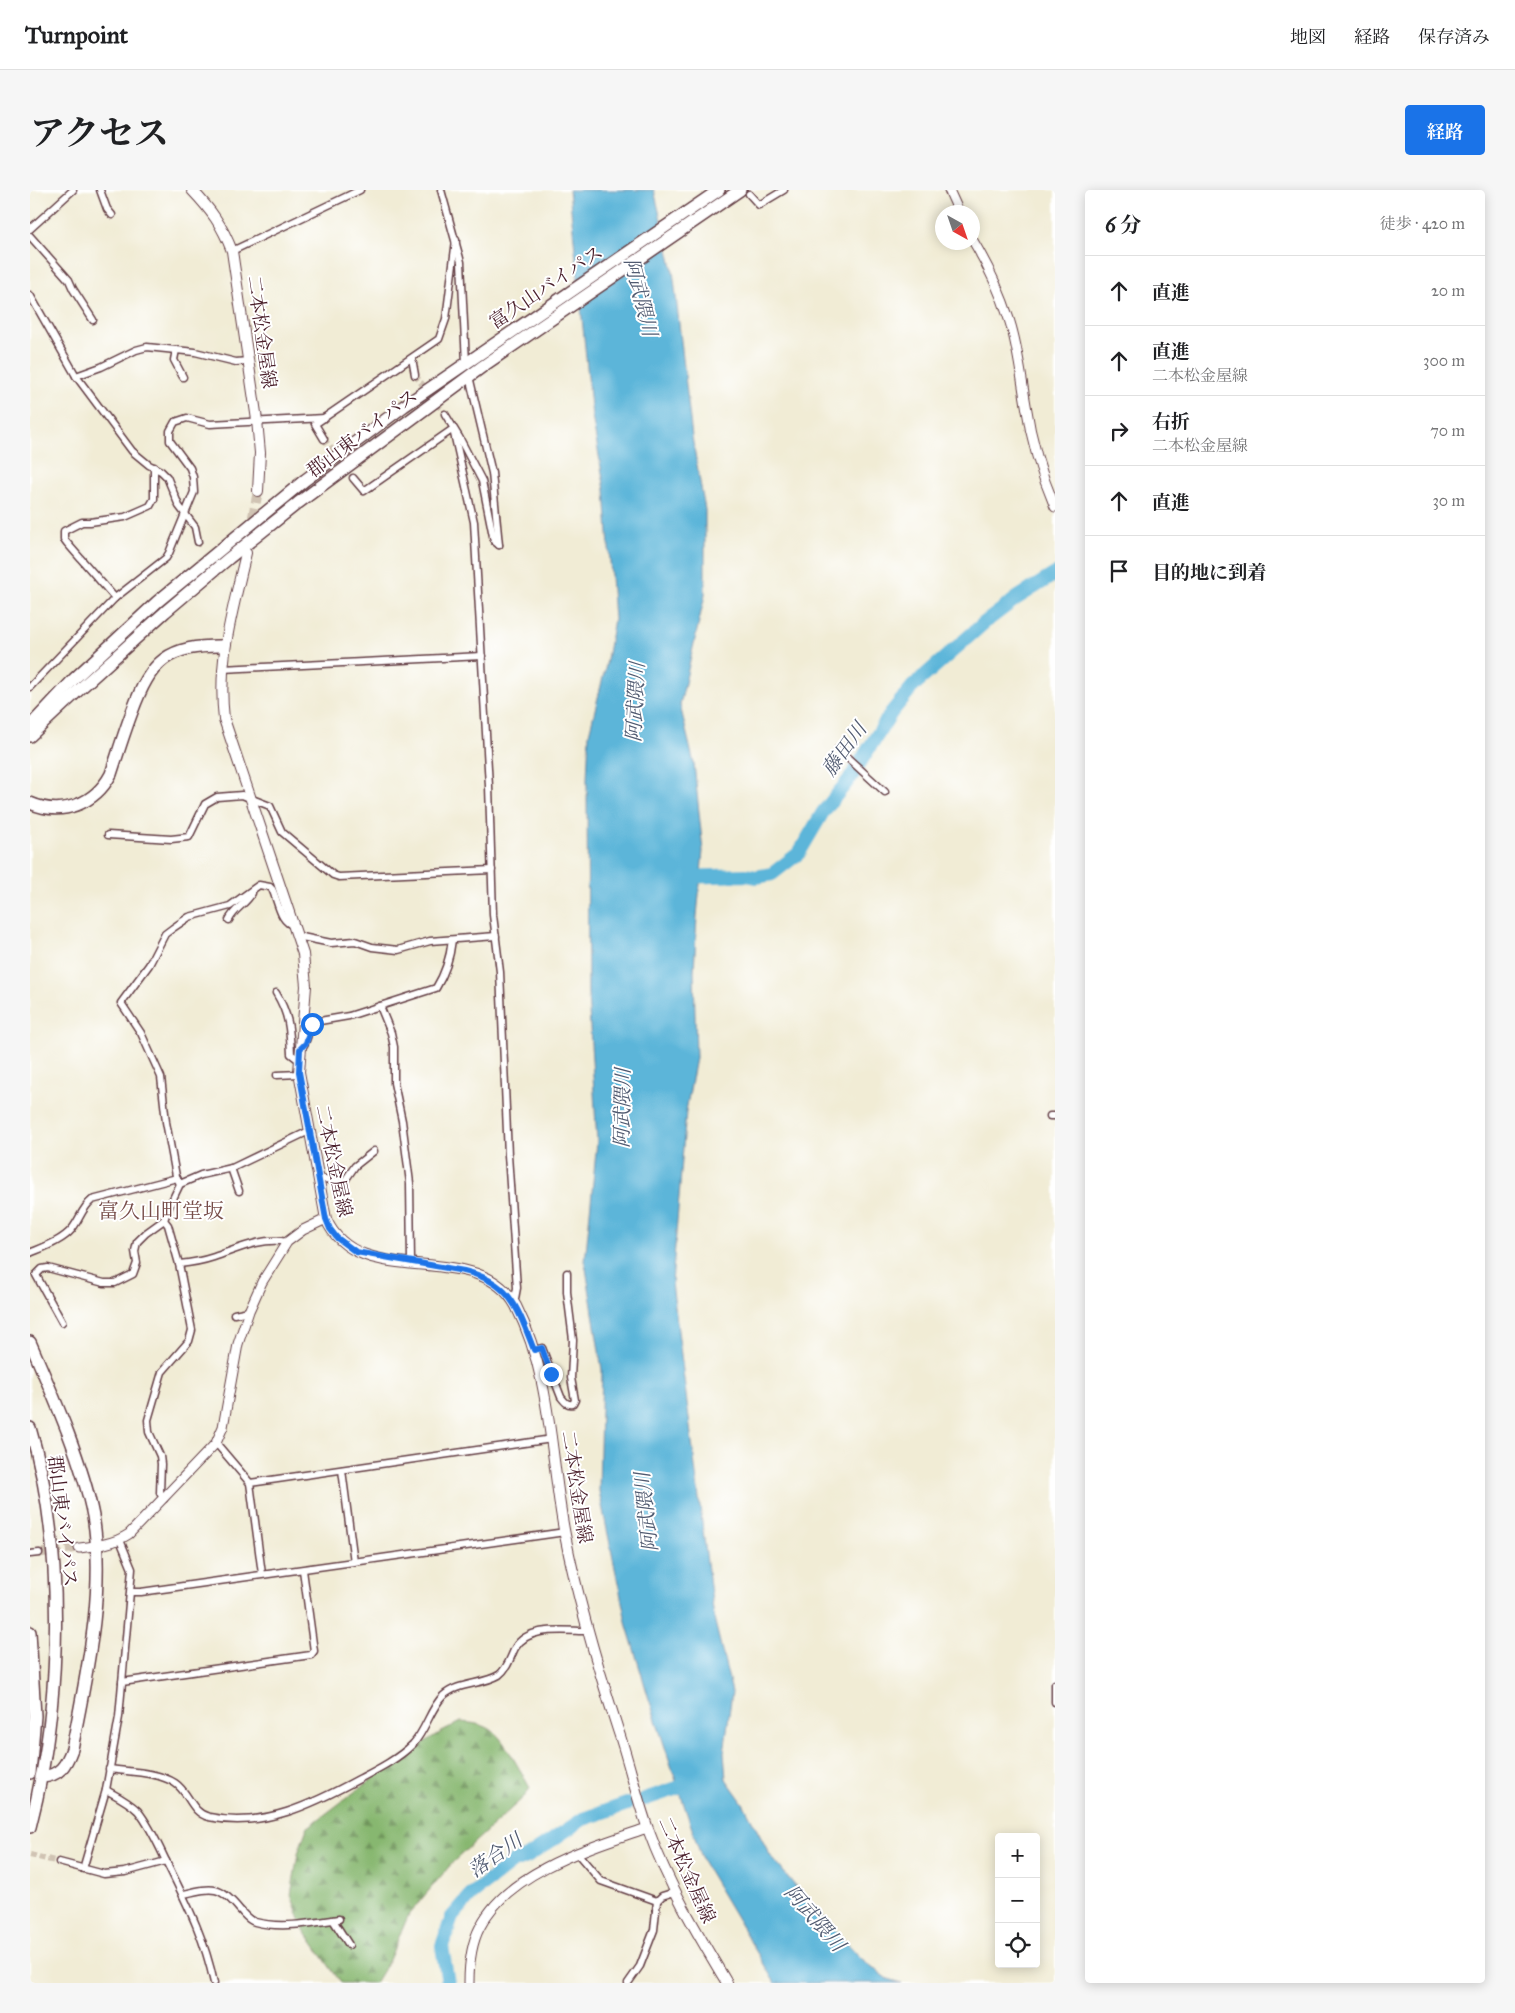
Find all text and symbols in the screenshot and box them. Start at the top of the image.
text: Turnpoint [25,20,128,50]
text: 地図 [1290,26,1326,48]
text: 経路 [1354,26,1390,48]
text: 保存済み [1418,26,1490,48]
button: 経路 [1405,105,1485,155]
text: アクセス [30,112,169,155]
north arrow [935,205,980,250]
text: 6 分 [1105,212,1141,238]
text: 徒歩 · 420 m [1380,214,1465,233]
street label: 富久山バイパス [485,240,607,334]
water label: 阿武隈川 [620,255,663,341]
street label: 二本松金屋線 [243,274,281,390]
icon: ahead [1105,277,1133,305]
text: 直進 [1152,281,1190,304]
text: 20 m [1431,281,1465,300]
text: 直進 [1152,340,1190,363]
icon: ahead [1105,347,1133,375]
text: 300 m [1423,351,1465,370]
text: 二本松金屋線 [1152,366,1248,385]
street label: 郡山東バイパス [302,384,422,482]
text: 右折 [1152,410,1190,433]
icon: right [1105,417,1133,445]
text: 70 m [1430,421,1465,440]
text: 二本松金屋線 [1152,436,1248,455]
icon: ahead [1105,487,1133,515]
text: 直進 [1152,491,1190,514]
text: 30 m [1432,491,1465,510]
icon: arrive [1105,557,1133,585]
text: 目的地に到着 [1152,561,1266,584]
water label: 阿武隈川 [621,659,649,743]
water label: 藤田川 [817,716,873,780]
route start [301,1013,324,1036]
water label: 阿武隈川 [609,1066,635,1148]
street label: 二本松金屋線 [311,1103,357,1219]
district label: 富久山町堂坂 [98,1198,224,1224]
route end [540,1363,563,1386]
street label: 二本松金屋線 [557,1429,597,1545]
street label: 郡山東バイパス [44,1454,82,1588]
water label: 阿武隈川 [630,1469,662,1553]
street label: 二本松金屋線 [653,1813,721,1927]
water label: 落合川 [464,1827,528,1882]
map controls [995,1833,1040,1968]
button: + [995,1833,1040,1878]
button: − [995,1878,1040,1923]
water label: 阿武隈川 [780,1880,852,1958]
button: locate [995,1923,1040,1968]

